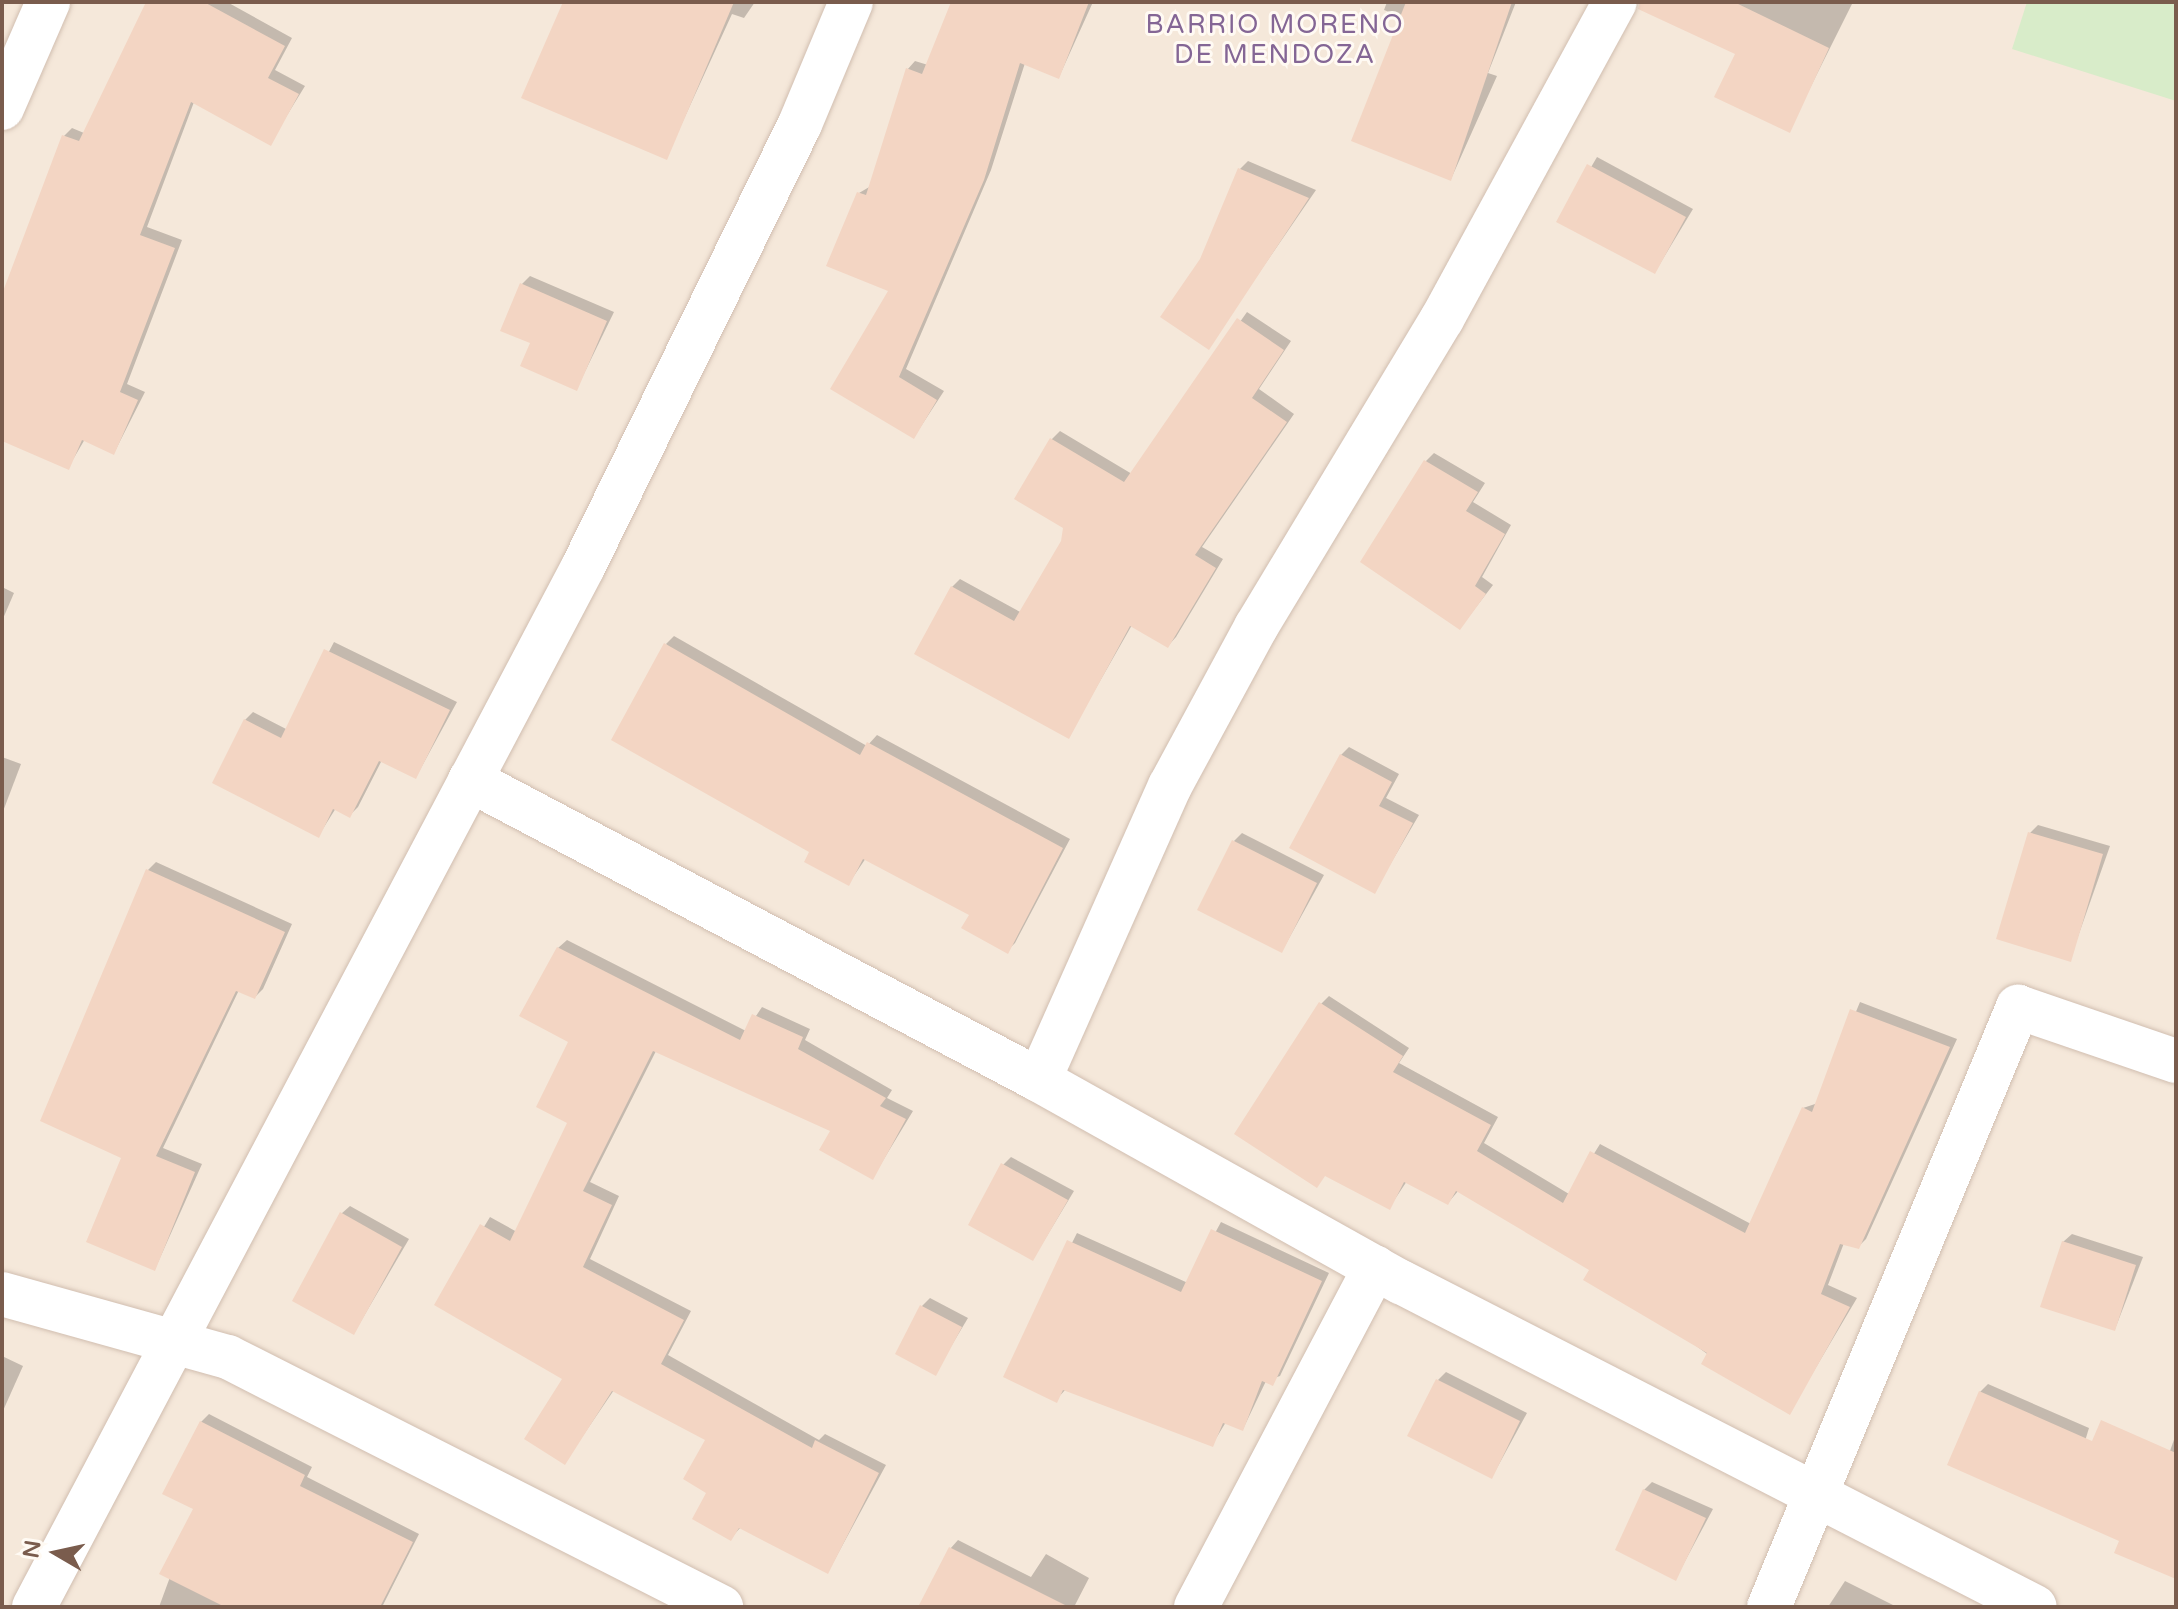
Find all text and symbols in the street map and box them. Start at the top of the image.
district label: BARRIO MORENO DE MENDOZA [1145,9,1405,70]
north arrow [16,1513,96,1593]
text: N [18,1538,47,1560]

